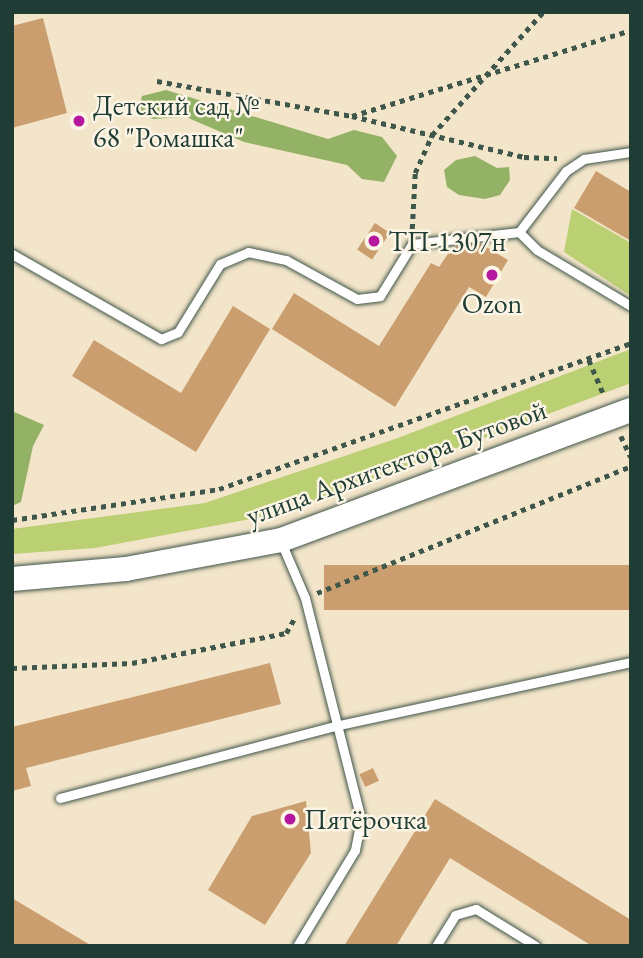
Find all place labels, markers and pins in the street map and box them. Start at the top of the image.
place label: Детский сад № 68 "Ромашка" [93,88,259,154]
marker: Детский сад № 68 "Ромашка" [71,113,87,129]
place label: ТП-1307н [388,224,506,258]
marker: ТП-1307н [366,233,382,249]
marker: Ozon [484,267,500,283]
place label: Ozon [462,286,522,320]
place label: Пятёрочка [304,802,427,836]
marker: Пятёрочка [282,811,298,827]

